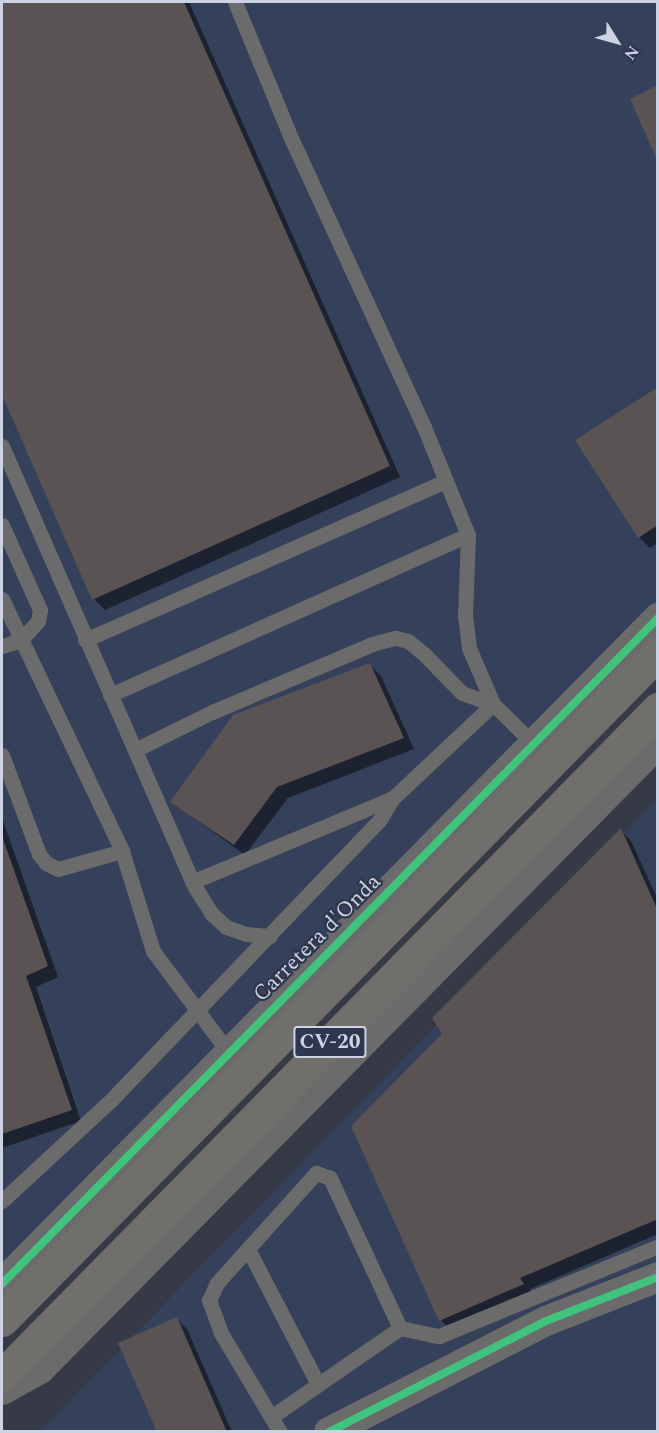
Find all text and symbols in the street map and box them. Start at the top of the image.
north arrow [587,12,647,72]
text: N [618,40,645,65]
street label: Carretera d'Onda [248,869,386,1007]
road number: CV-20 [292,1024,368,1060]

